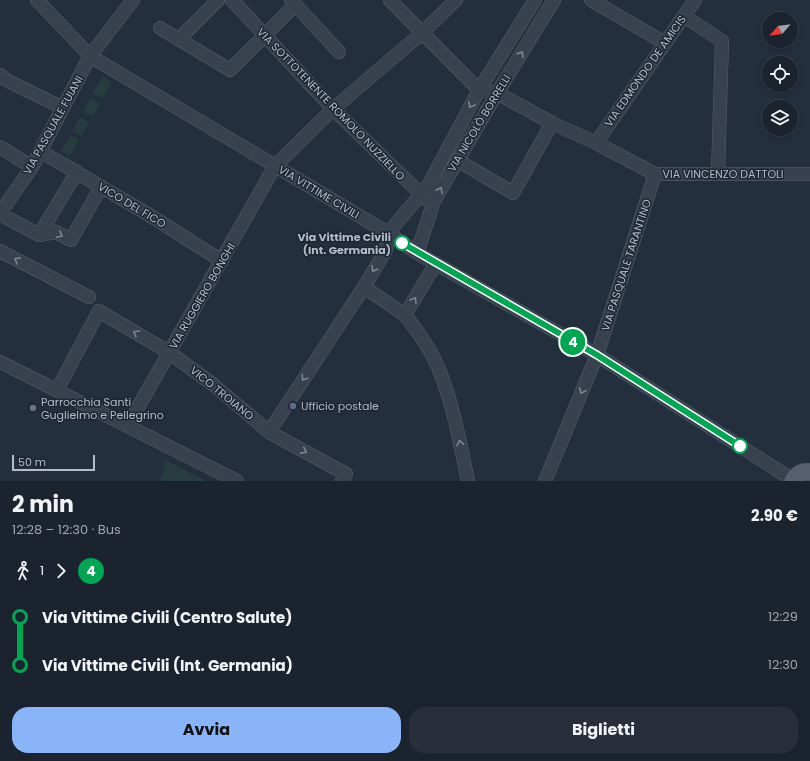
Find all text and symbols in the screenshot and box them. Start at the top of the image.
street label: VIA EDMONDO DE AMICIS [600,12,690,130]
north arrow [762,12,798,48]
map controls [762,12,798,136]
street label: VIA SOTTOTENENTE ROMOLO NUZZIELLO [253,24,409,184]
one-way arrow [516,51,523,58]
button: locate [762,56,798,92]
street label: VIA NICOLÒ BORRELLI [444,71,514,175]
street label: VIA PASQUALE FUIANI [19,73,87,177]
button: layers [762,100,798,136]
one-way arrow [469,101,476,108]
street label: VIA VITTIME CIVILI [275,161,363,223]
street label: VIA VINCENZO DATTOLI [663,166,783,182]
street label: VICO DEL FICO [95,178,169,232]
one-way arrow [436,187,443,194]
street label: VIA PASQUALE TARANTINO [597,197,655,333]
place label: Via Vittime Civili (Int. Germania) [297,229,391,258]
one-way arrow [56,230,64,238]
marker: Via Vittime Civili (Int. Germania) [394,235,410,251]
street label: VIA RUGGIERO BONGHI [165,240,239,352]
one-way arrow [14,257,21,264]
one-way arrow [372,265,379,272]
one-way arrow [409,297,416,304]
line badge: 4 [560,329,586,355]
one-way arrow [133,330,140,337]
text: 4 [568,332,578,352]
street label: VICO TROIANO [187,362,258,424]
one-way arrow [302,374,309,381]
one-way arrow [579,387,587,395]
place label: Parrocchia Santi Guglielmo e Pellegrino [41,394,164,423]
place label: Ufficio postale [301,398,379,414]
marker: Ufficio postale [288,401,298,411]
marker: Parrocchia Santi Guglielmo e Pellegrino [28,403,38,413]
unlabelled marker [732,438,748,454]
one-way arrow [456,440,464,446]
one-way arrow [299,446,307,453]
scale bar [12,453,95,472]
text: 50 m [18,454,46,470]
text: 2 min [12,489,74,520]
text: 2.90 € [751,505,798,526]
text: 12:28 – 12:30 · Bus [12,520,121,539]
icon: walk [12,560,34,582]
icon: forward [50,560,72,582]
text: 1 [40,561,44,580]
text: 4 [86,561,96,581]
text: Via Vittime Civili (Centro Salute) [42,607,292,628]
text: 12:29 [768,607,798,626]
text: Via Vittime Civili (Int. Germania) [42,655,293,676]
text: 12:30 [768,655,798,674]
button: Avvia [12,707,401,753]
button: Biglietti [409,707,798,753]

